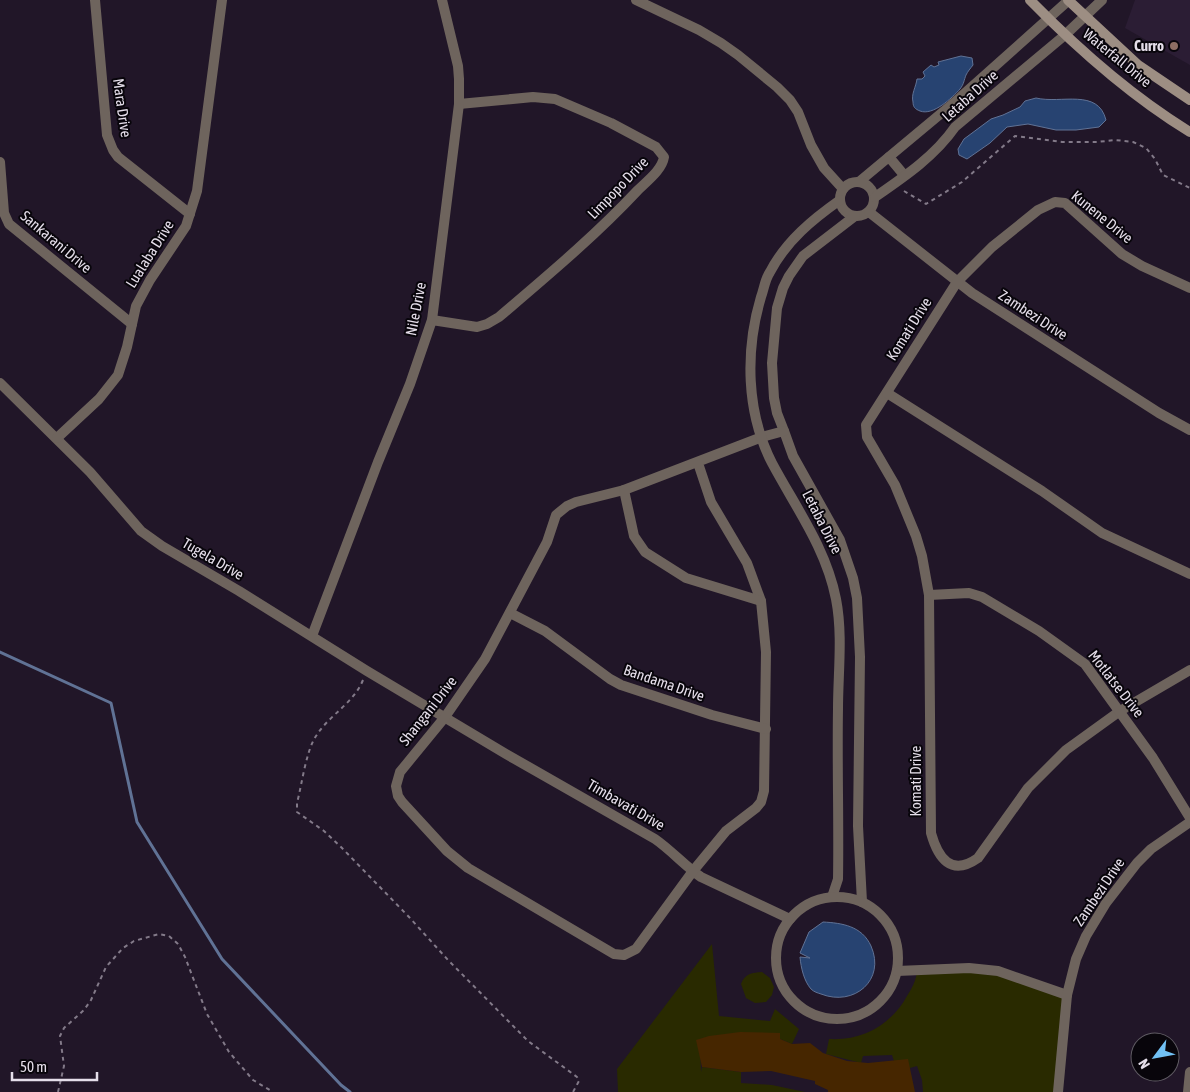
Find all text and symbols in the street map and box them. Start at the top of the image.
street label: Waterfall Drive [1080,25,1155,90]
place label: Curro [1134,37,1164,54]
marker: Curro [1168,40,1180,52]
street label: Letaba Drive [938,66,1001,125]
street label: Mara Drive [110,77,135,139]
street label: Limpopo Drive [584,153,652,222]
street label: Kunene Drive [1068,187,1136,247]
street label: Sankarani Drive [17,207,95,276]
street label: Lualaba Drive [122,217,177,291]
street label: Nile Drive [402,281,429,337]
street label: Zambezi Drive [996,286,1071,343]
street label: Komati Drive [883,294,935,363]
street label: Letaba Drive [799,487,846,557]
street label: Tugela Drive [179,534,247,583]
street label: Motlatse Drive [1085,647,1148,721]
street label: Bandama Drive [621,661,707,704]
street label: Shangani Drive [395,673,460,749]
street label: Komati Drive [907,745,924,816]
street label: Timbavati Drive [585,776,668,834]
street label: Zambezi Drive [1070,854,1128,929]
north arrow [1130,1032,1180,1082]
scale bar [12,1050,98,1082]
text: N [1135,1056,1153,1072]
text: 50 m [20,1058,47,1075]

